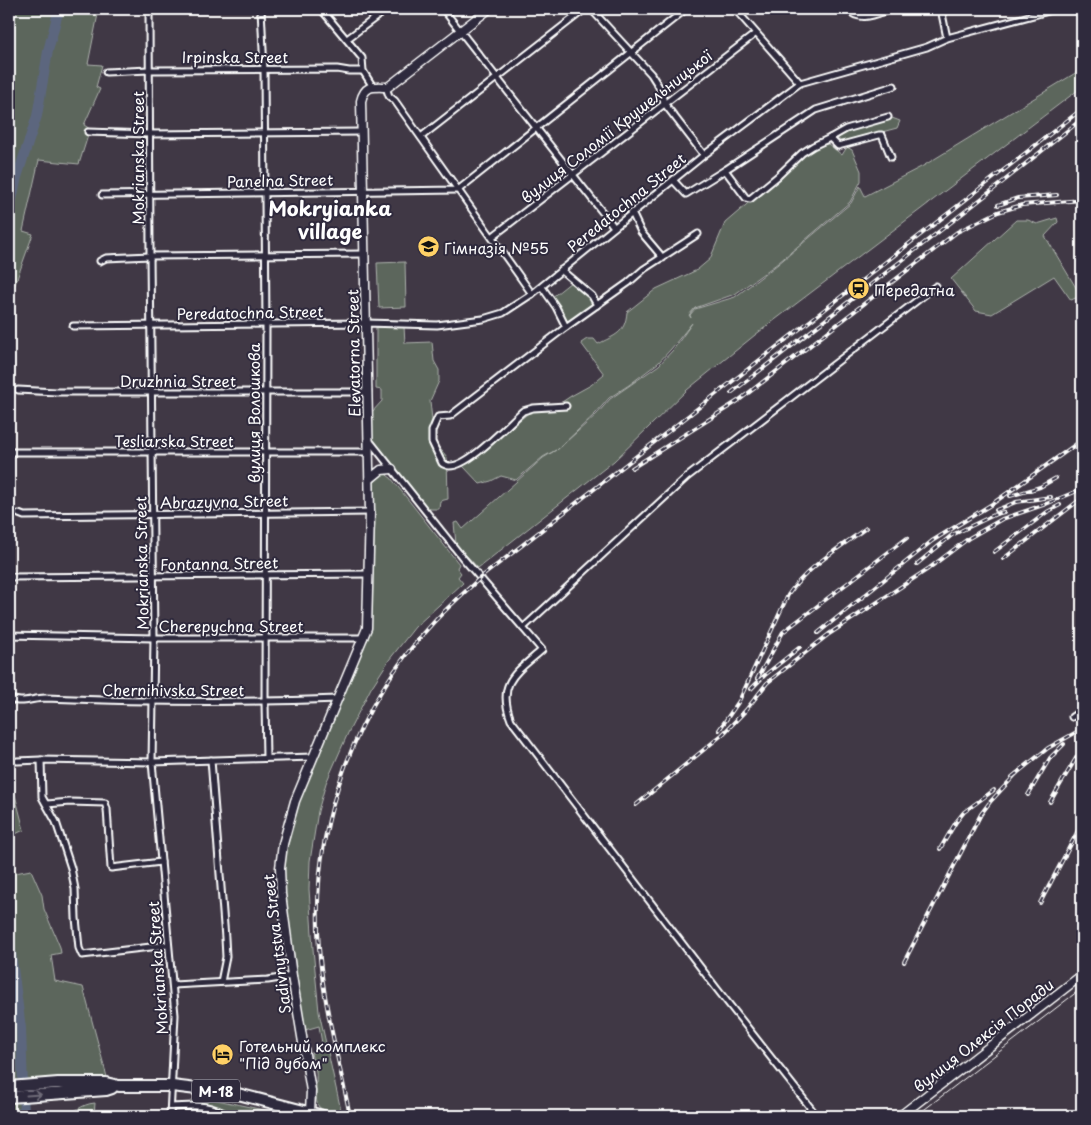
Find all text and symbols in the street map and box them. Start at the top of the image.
street label: вулиця Соломії Крушельницької [515,43,717,208]
street label: Irpinska Street [182,45,289,68]
street label: Mokrianska Street [126,91,149,225]
street label: Peredatochna Street [562,147,690,257]
street label: Panelna Street [227,168,333,192]
district label: Mokryianka village [268,193,392,246]
school or university icon: Гімназія №55 [416,235,440,259]
place label: Гімназія №55 [444,236,549,259]
station icon: Передатна [846,277,870,301]
place label: Передатна [874,278,955,301]
street label: Elevatorna Street [340,289,366,417]
street label: Peredatochna Street [176,299,324,325]
street label: вулиця Волошкова [242,342,265,483]
street label: Druzhnia Street [120,369,236,392]
street label: Tesliarska Street [114,429,234,452]
street label: Abrazyvna Street [160,488,288,514]
street label: Mokrianska Street [128,496,154,630]
street label: Fontanna Street [160,550,278,576]
street label: Cherepychna Street [159,614,304,637]
street label: Chernihivska Street [102,678,244,701]
street label: Sadivnytstva Street [256,873,296,1015]
street label: Mokrianska Street [141,900,173,1035]
street label: вулиця Олексія Поради [908,973,1058,1097]
place label: Готельний комплекс "Під дубом" [239,1034,386,1074]
hotel icon: Готельний комплекс "Під дубом" [211,1042,235,1066]
road number: М-18 [192,1080,240,1102]
one-way arrow [25,1090,41,1100]

